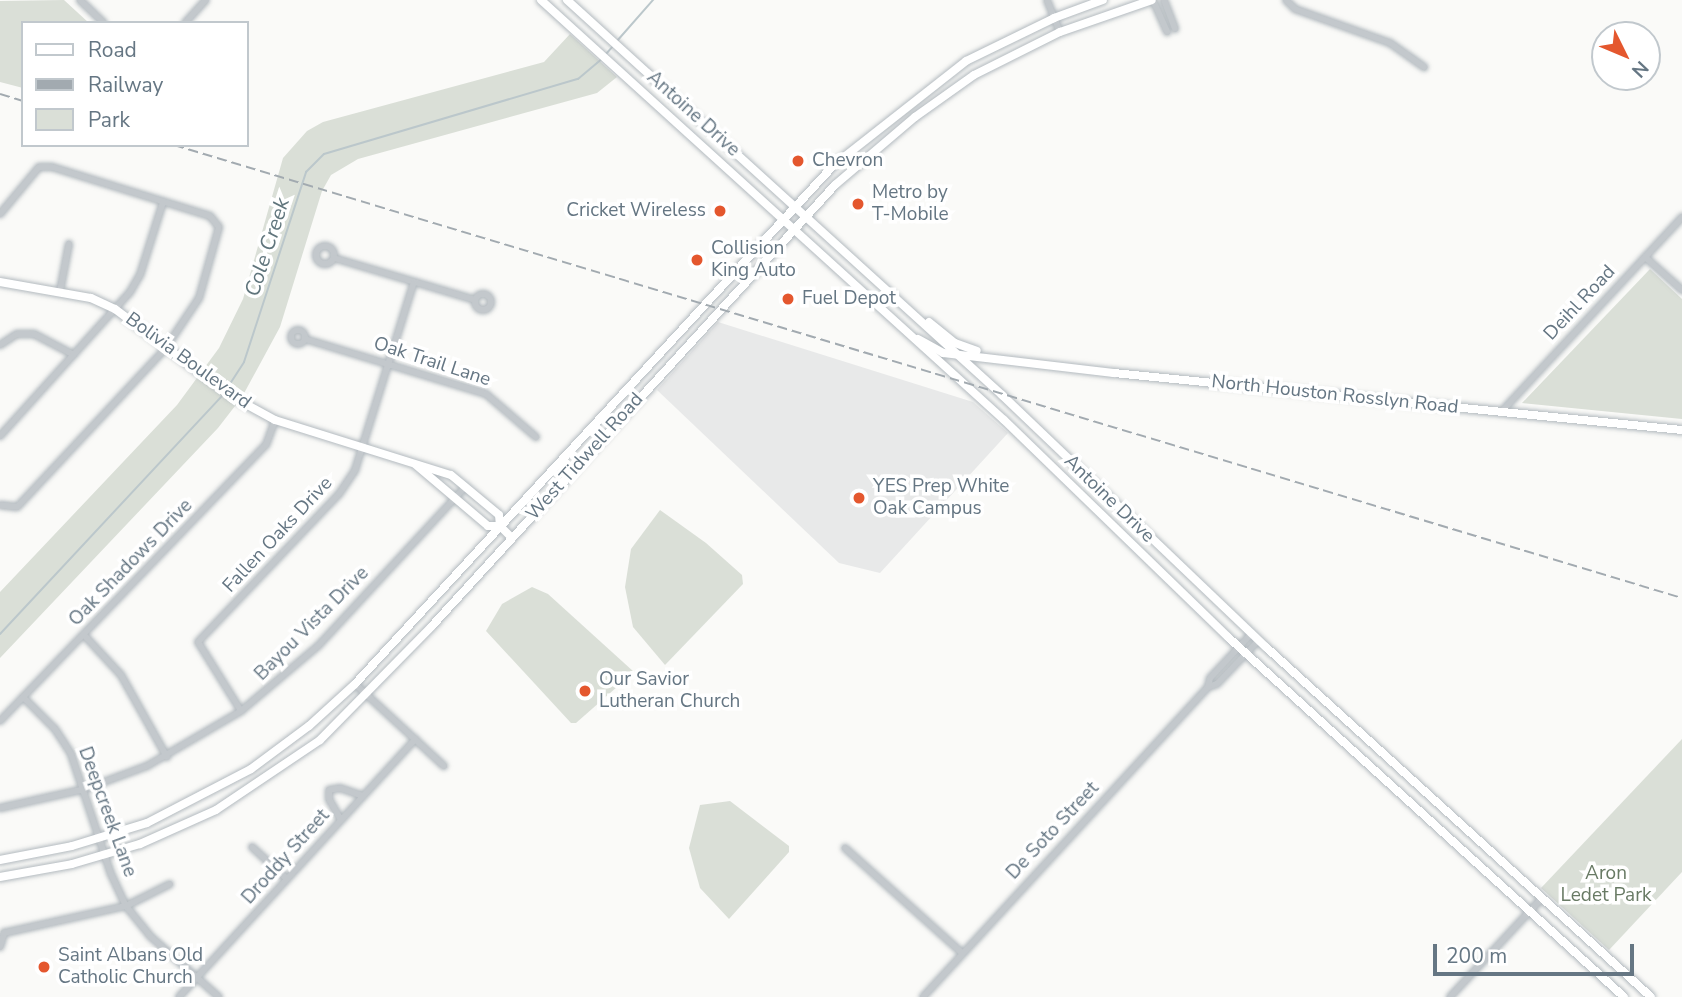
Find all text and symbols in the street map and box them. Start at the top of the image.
legend [21,21,248,147]
north arrow [1591,21,1661,91]
text: Road [88,36,137,64]
text: N [1626,55,1654,83]
street label: Antoine Drive [642,66,744,162]
text: Railway [88,71,163,99]
text: Park [88,106,130,134]
place label: Chevron [812,150,883,172]
marker: Chevron [790,153,806,169]
place label: Metro by T-Mobile [872,182,949,226]
water label: Cole Creek [239,195,295,299]
marker: Metro by T-Mobile [850,196,866,212]
place label: Cricket Wireless [566,200,706,222]
marker: Cricket Wireless [712,203,728,219]
place label: Collision King Auto [711,238,796,282]
marker: Collision King Auto [689,252,705,268]
street label: Deihl Road [1540,261,1620,345]
place label: Fuel Depot [802,288,896,310]
marker: Fuel Depot [780,291,796,307]
street label: Bolivia Boulevard [121,308,255,414]
street label: Oak Trail Lane [370,332,494,392]
street label: North Houston Rosslyn Road [1210,371,1460,419]
street label: West Tidwell Road [522,389,648,525]
street label: Antoine Drive [1059,450,1159,548]
street label: Fallen Oaks Drive [218,472,338,598]
place label: YES Prep White Oak Campus [873,476,1009,520]
marker: YES Prep White Oak Campus [851,490,867,506]
street label: Oak Shadows Drive [64,495,198,631]
street label: Bayou Vista Drive [250,562,374,686]
place label: Our Savior Lutheran Church [599,669,740,713]
marker: Our Savior Lutheran Church [577,683,593,699]
street label: Deepcreek Lane [73,744,141,880]
street label: De Soto Street [1002,777,1104,885]
street label: Droddy Street [237,805,335,909]
park label: Aron Ledet Park [1561,863,1651,907]
scale bar [1437,930,1638,974]
text: 200 m [1446,942,1507,970]
place label: Saint Albans Old Catholic Church [58,945,203,989]
marker: Saint Albans Old Catholic Church [36,959,52,975]

